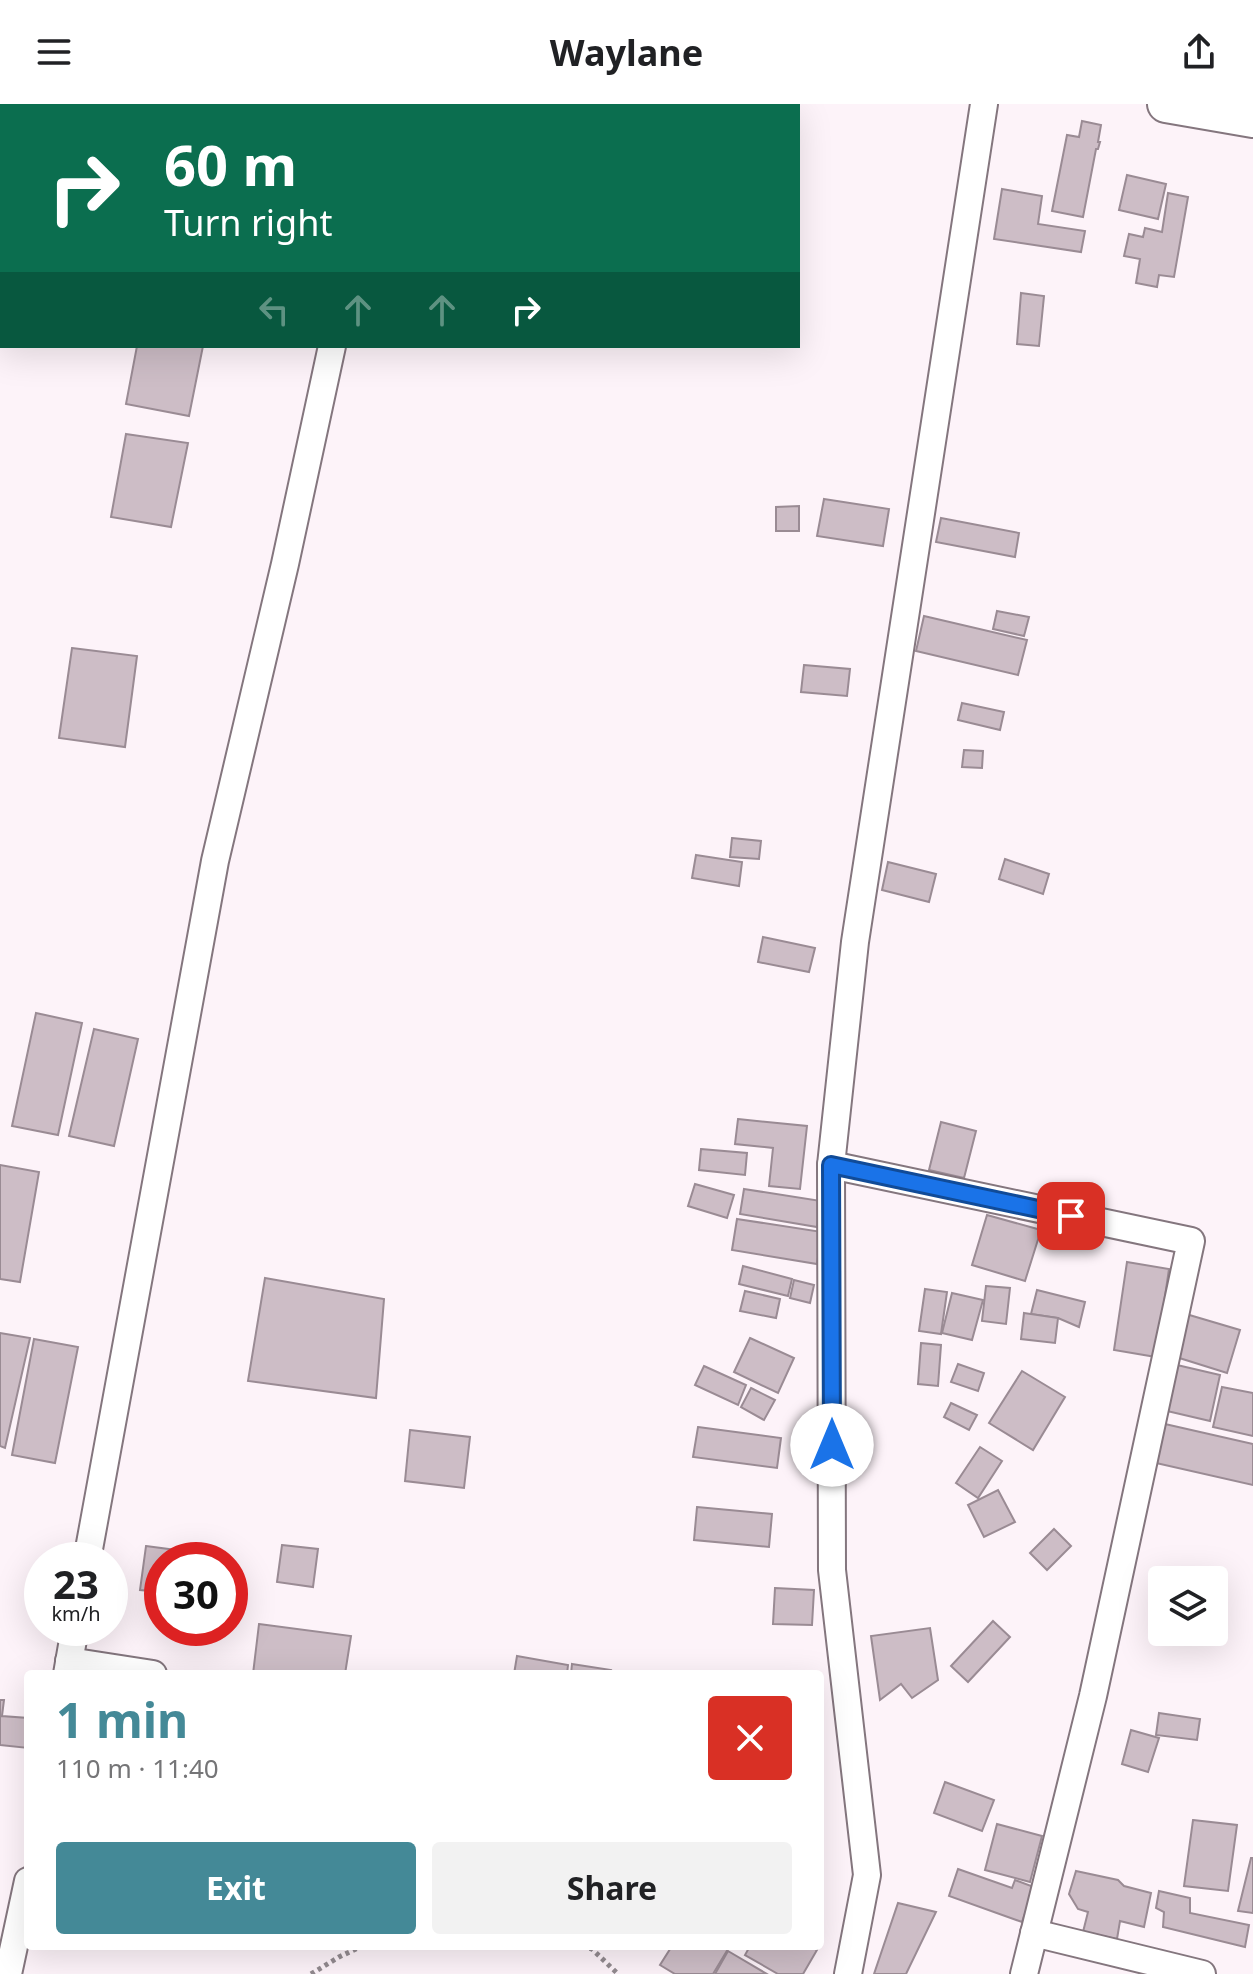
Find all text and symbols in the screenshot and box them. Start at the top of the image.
text: Waylane [550,28,703,77]
icon: menu [32,30,76,74]
icon: share [1177,30,1221,74]
text: 60 m [164,126,297,202]
icon: right [32,136,136,240]
text: Turn right [164,198,332,247]
icon: left [252,288,296,332]
icon: ahead [336,288,380,332]
icon: ahead [420,288,464,332]
icon: right [504,288,548,332]
pin [1037,1182,1105,1250]
icon: arrive [1049,1194,1093,1238]
position arrow [790,1403,874,1487]
speed limit sign: 30 [144,1542,248,1646]
text: 23 [53,1556,99,1611]
map controls [1148,1566,1228,1646]
button: layers [1148,1566,1228,1646]
text: km/h [51,1600,101,1627]
text: 1 min [56,1687,188,1752]
button: close [708,1696,792,1780]
text: 110 m · 11:40 [56,1750,219,1786]
button: Exit [56,1842,416,1934]
button: Share [432,1842,792,1934]

